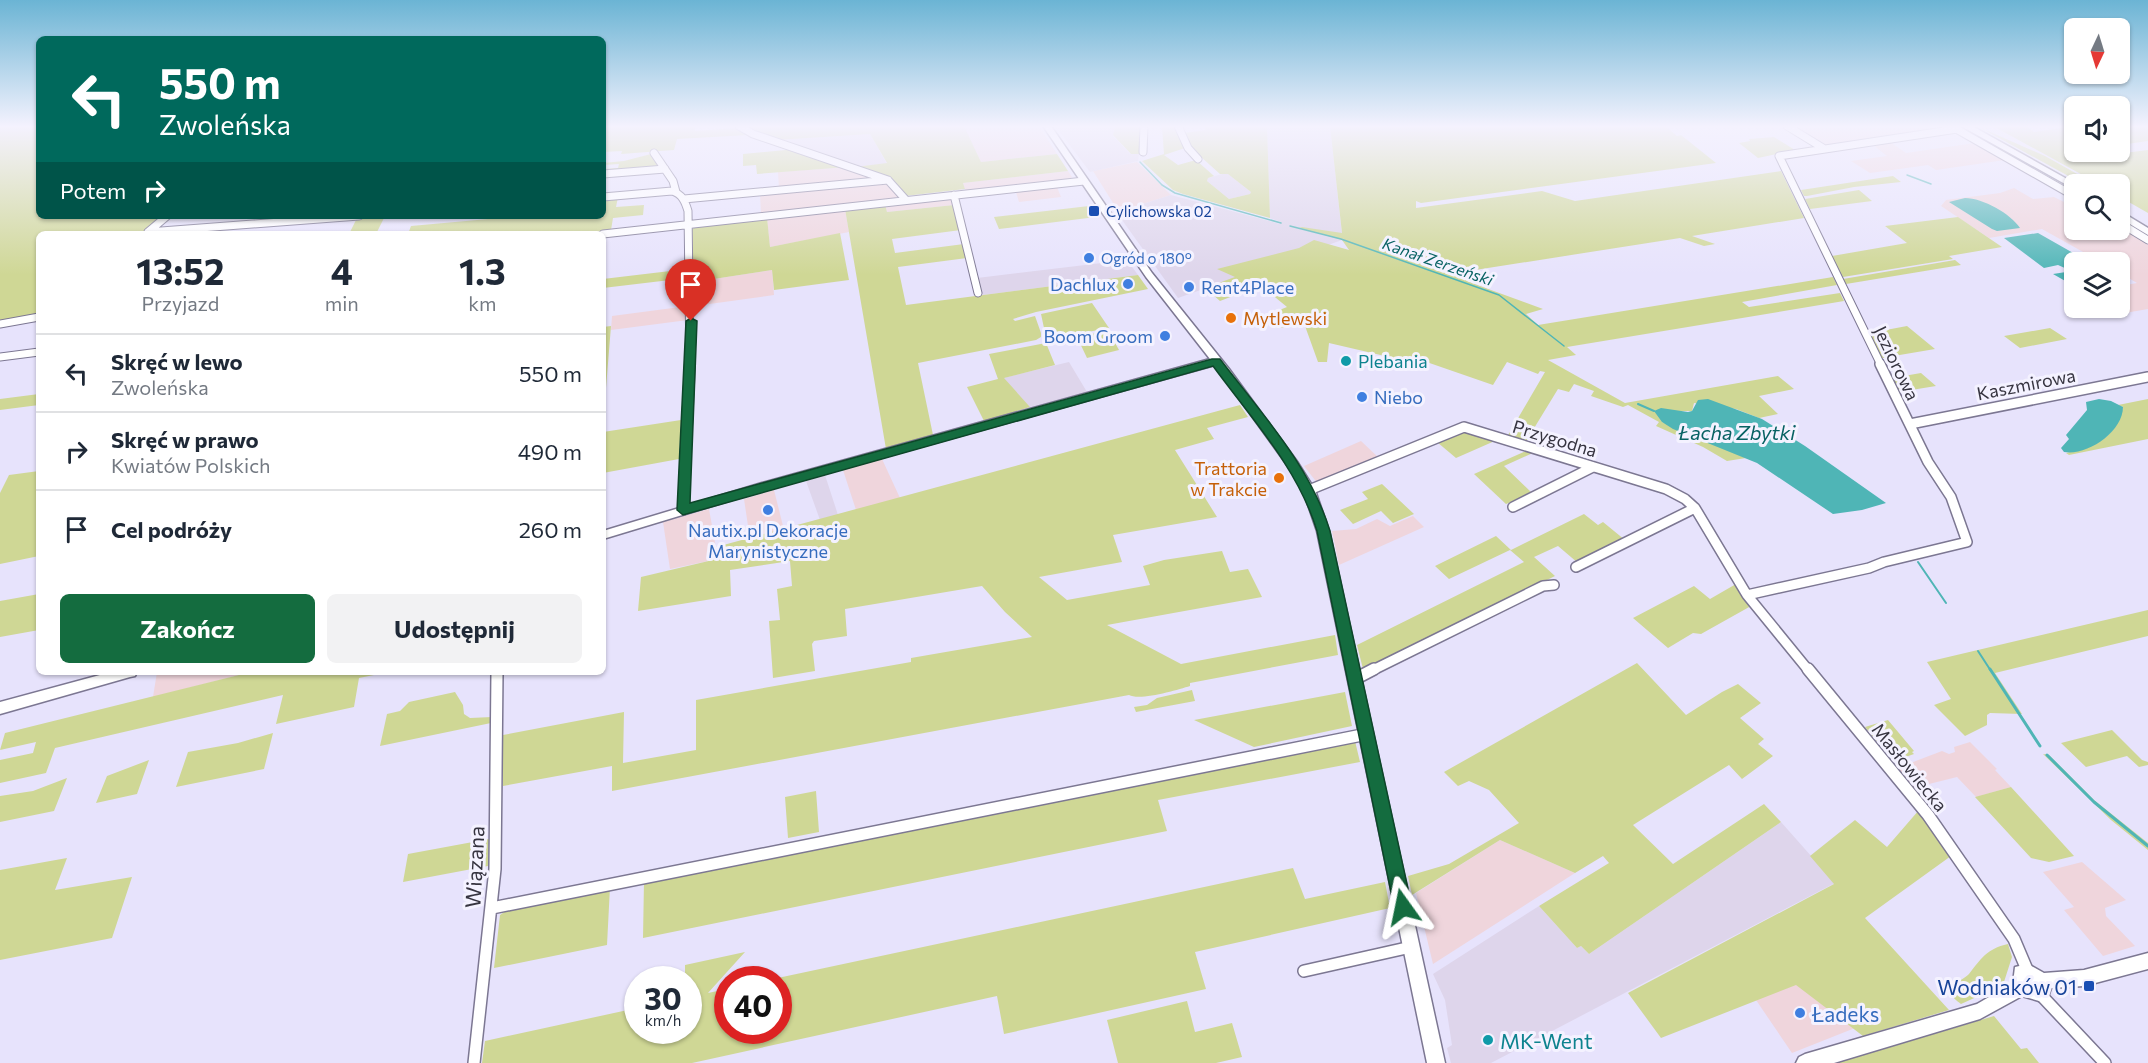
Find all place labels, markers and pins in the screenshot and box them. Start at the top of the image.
place label: Cylichowska 02 [1106,202,1212,220]
marker: Cylichowska 02 [1087,204,1101,218]
place label: Ogród o 180⁰ [1101,249,1192,267]
marker: Ogród o 180⁰ [1082,251,1096,265]
pin [665,259,716,321]
place label: Dachlux [1050,273,1116,295]
place label: Rent4Place [1201,276,1294,298]
marker: Dachlux [1121,277,1135,291]
marker: Rent4Place [1182,280,1196,294]
place label: Mytlewski [1243,307,1327,329]
marker: Mytlewski [1224,311,1238,325]
place label: Boom Groom [1043,325,1153,347]
marker: Boom Groom [1158,329,1172,343]
place label: Plebania [1358,350,1428,372]
marker: Plebania [1339,354,1353,368]
place label: Niebo [1374,386,1423,408]
marker: Niebo [1355,390,1369,404]
place label: Trattoria w Trakcie [1190,457,1267,500]
marker: Trattoria w Trakcie [1272,471,1286,485]
marker: Nautix.pl Dekoracje Marynistyczne [761,503,775,517]
place label: Nautix.pl Dekoracje Marynistyczne [688,519,848,562]
place label: Wodniaków 01 [1937,974,2077,999]
marker: Wodniaków 01 [2082,979,2096,993]
place label: Ładeks [1811,1001,1879,1026]
marker: Ładeks [1793,1006,1807,1020]
place label: MK-Went [1500,1028,1593,1053]
marker: MK-Went [1481,1033,1495,1047]

